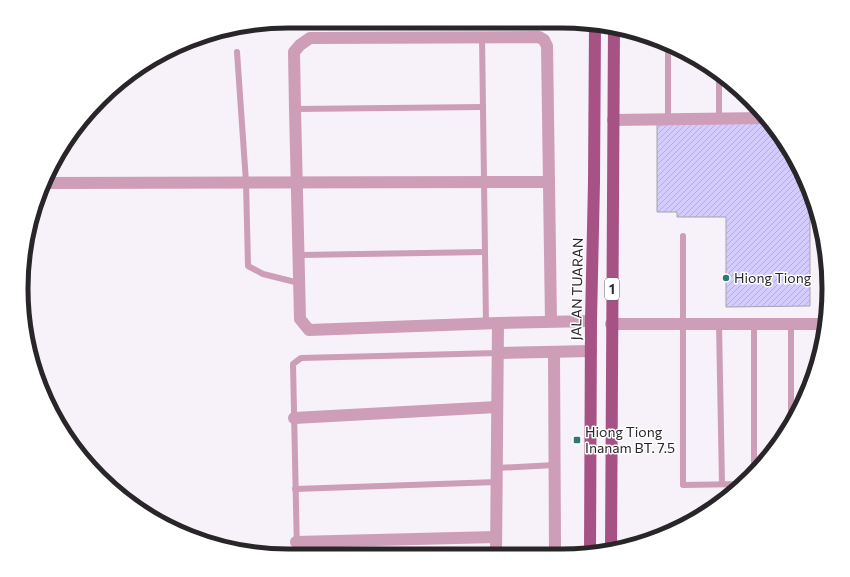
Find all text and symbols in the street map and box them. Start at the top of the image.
street label: JALAN TUARAN [567,238,586,340]
place label: Hiong Tiong [734,269,812,286]
marker: Hiong Tiong [721,273,731,283]
road number: 1 [605,278,619,300]
place label: Hiong Tiong Inanam BT. 7.5 [585,423,675,456]
marker: Hiong Tiong Inanam BT. 7.5 [572,435,582,445]

